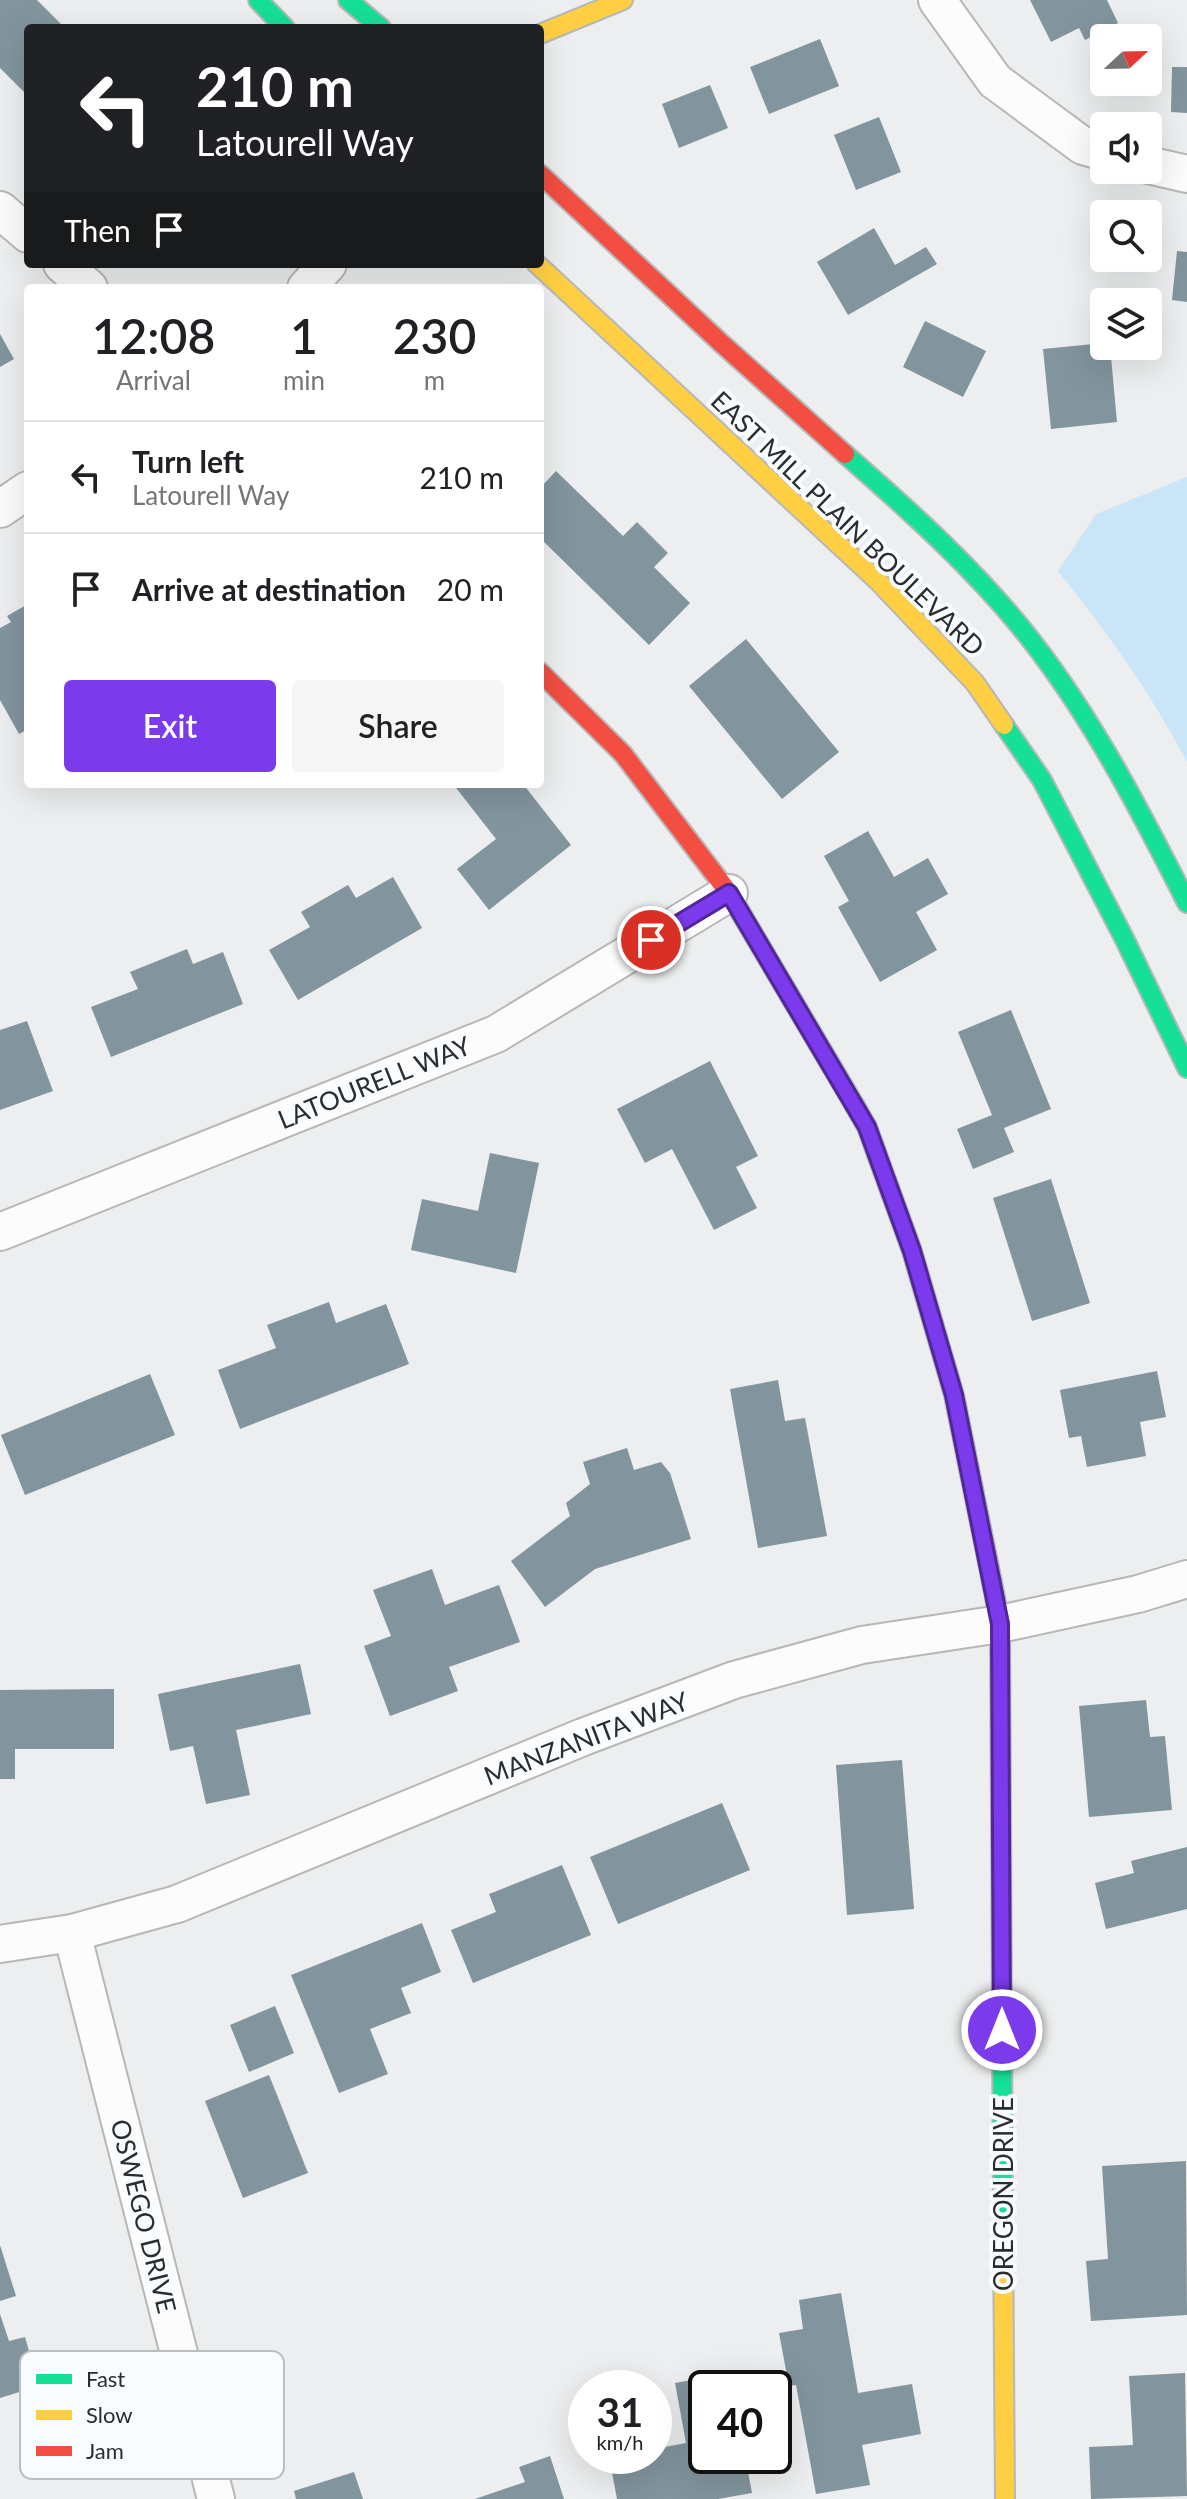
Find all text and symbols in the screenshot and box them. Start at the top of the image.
north arrow [1090,24,1162,96]
map controls [1090,24,1162,360]
text: 210 m [196,52,354,119]
icon: left [64,56,168,160]
button: sound [1090,112,1162,184]
text: Latourell Way [196,120,414,164]
button: search [1090,200,1162,272]
icon: arrive [147,208,191,252]
text: Then [64,212,131,248]
button: layers [1090,288,1162,360]
text: 12:08 [92,307,215,364]
text: 1 [290,307,318,364]
text: 230 [393,307,476,364]
text: Arrival [116,364,191,396]
text: min [283,364,325,396]
text: m [424,364,445,396]
street label: EAST MILL PLAIN BOULEVARD [705,384,991,662]
text: Turn left [132,443,244,479]
icon: left [64,455,108,499]
text: 210 m [419,459,504,495]
text: Latourell Way [132,479,289,511]
icon: arrive [64,567,108,611]
text: Arrive at destination [132,571,406,607]
text: 20 m [437,571,504,607]
button: Exit [64,680,276,772]
button: Share [292,680,504,772]
pin [617,906,685,974]
icon: arrive [629,918,673,962]
street label: LATOURELL WAY [273,1028,476,1135]
street label: MANZANITA WAY [479,1684,693,1792]
position arrow [960,1988,1044,2072]
street label: OREGON DRIVE [987,2097,1019,2291]
street label: OSWEGO DRIVE [104,2116,184,2316]
legend [20,2351,284,2479]
text: Fast [86,2365,125,2392]
speed limit sign: 40 [688,2370,792,2474]
text: 31 [597,2388,643,2436]
text: Slow [86,2401,133,2428]
text: km/h [597,2430,643,2454]
text: Jam [86,2437,124,2464]

